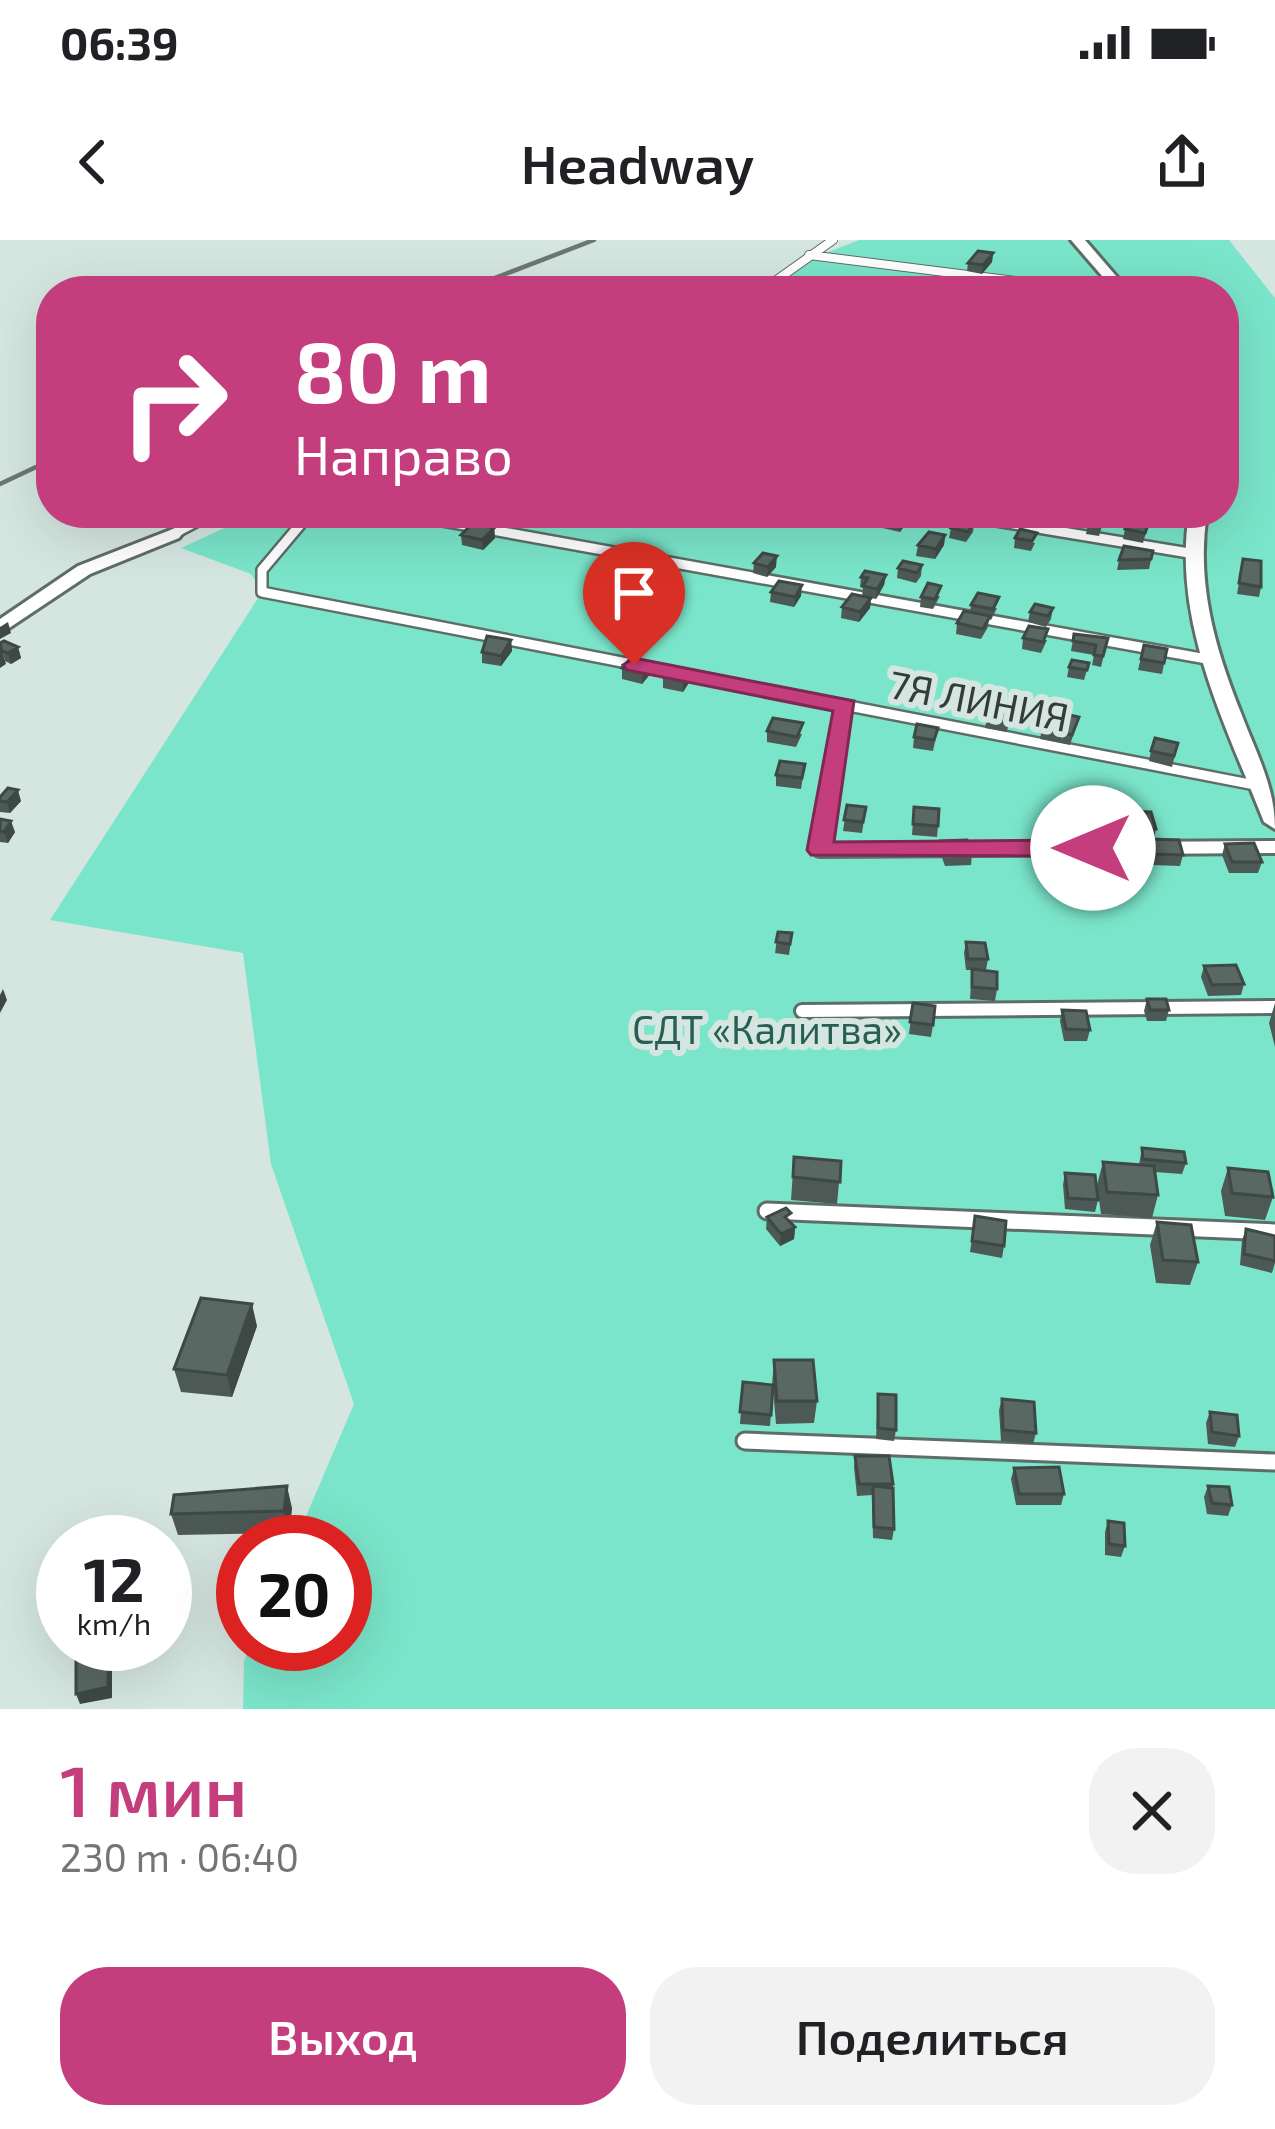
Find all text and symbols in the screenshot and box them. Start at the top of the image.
text: 06:39 [60,15,179,69]
icon: back [60,129,126,195]
icon: share [1149,129,1215,195]
text: Headway [521,130,754,195]
text: 80 m [294,319,491,420]
icon: right [96,324,252,480]
text: Направо [294,421,513,486]
pin [583,542,685,665]
icon: arrive [601,560,667,626]
street label: 7Я ЛИНИЯ [886,659,1073,740]
position arrow [1030,785,1156,911]
park label: СДТ «Калитва» [632,1005,902,1052]
speed limit sign: 20 [216,1515,372,1671]
text: 12 [84,1542,144,1614]
text: km/h [77,1605,151,1641]
text: 1 мин [60,1745,247,1831]
button: close [1089,1748,1215,1874]
text: 230 m · 06:40 [60,1833,299,1880]
button: Выход [60,1967,626,2105]
button: Поделиться [650,1967,1215,2105]

